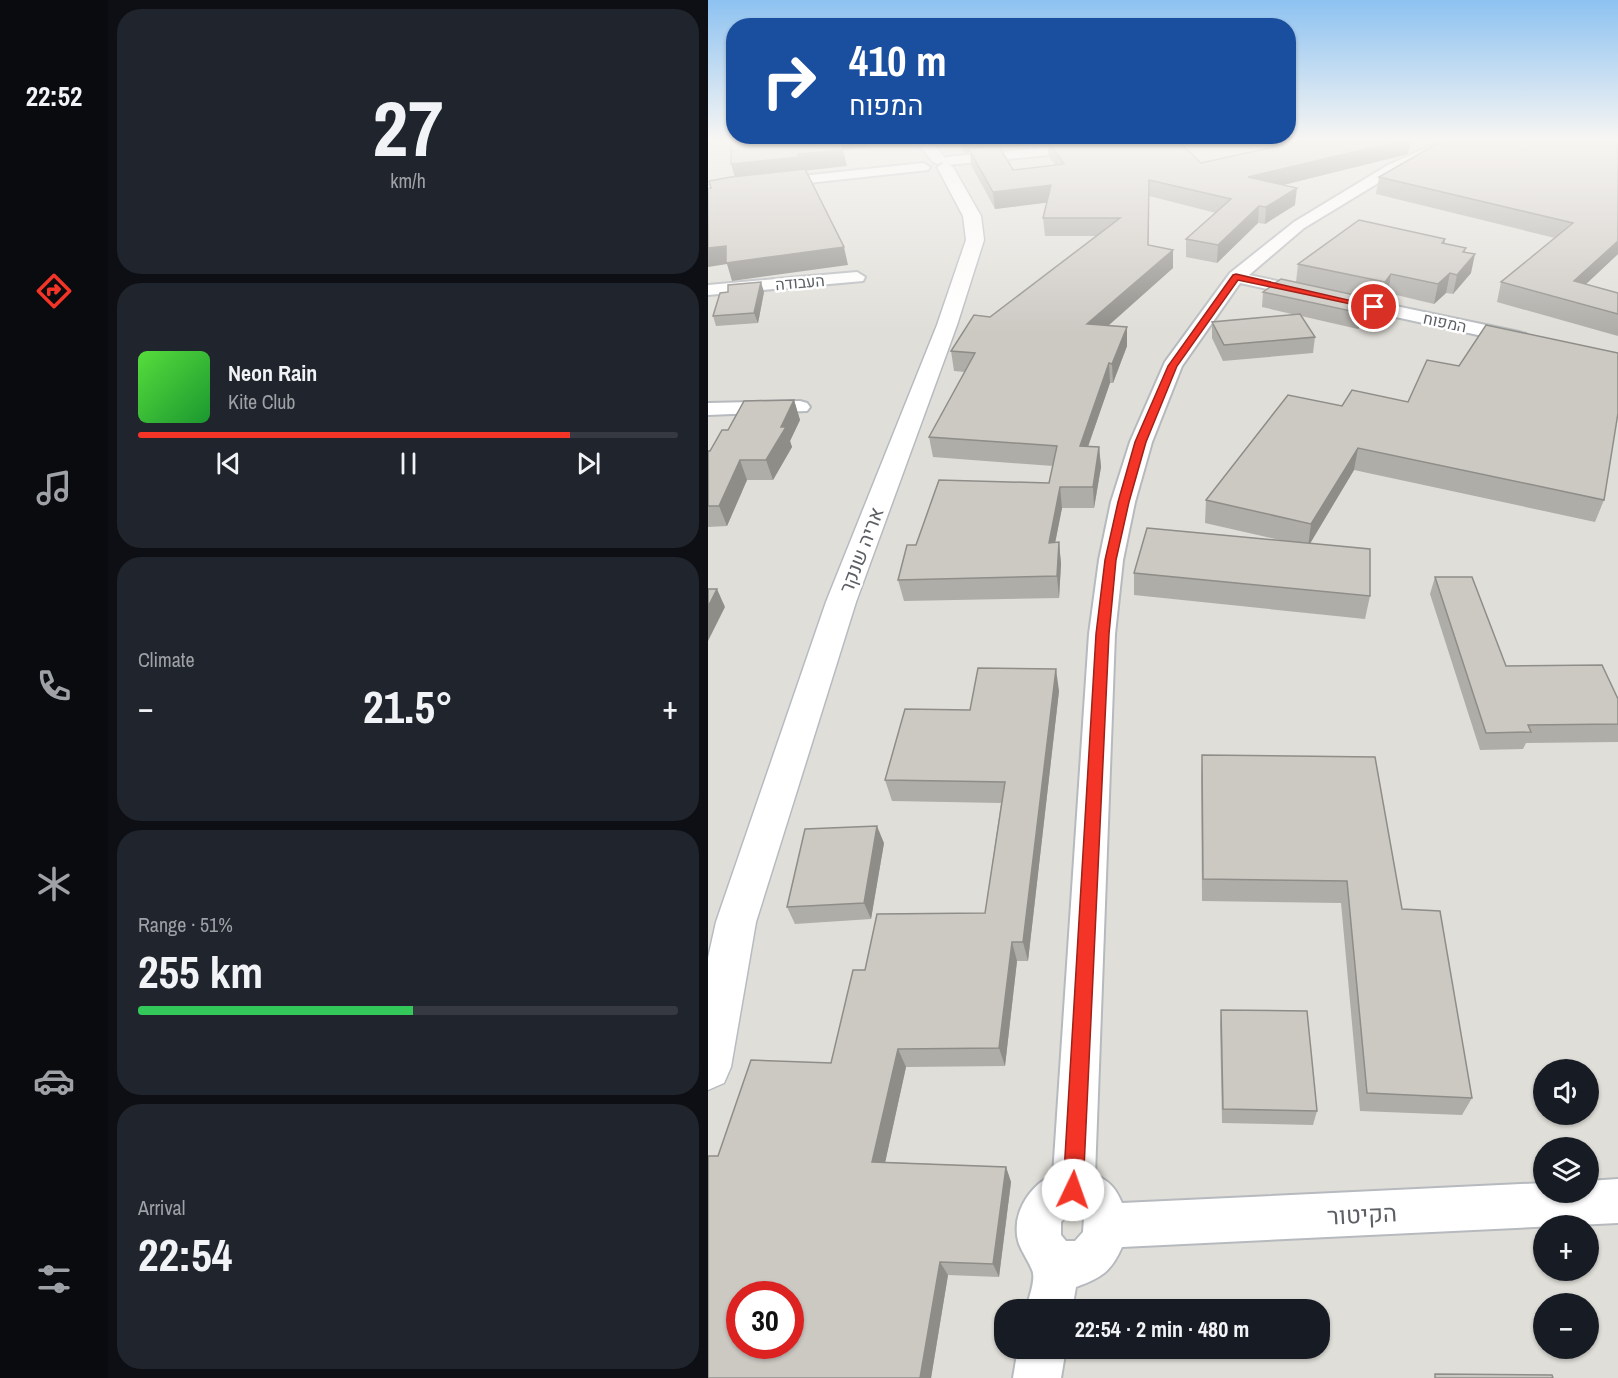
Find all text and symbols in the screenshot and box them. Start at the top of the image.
text: 410 m [849,33,947,89]
icon: right [750,42,828,120]
text: 27 [372,75,444,180]
text: 22:52 [26,78,82,114]
text: המפוח [849,87,923,123]
text: km/h [390,167,426,194]
street label: העבודה [774,269,826,295]
icon: directions [33,270,75,312]
pin [1348,281,1399,332]
icon: arrive [1357,290,1390,323]
street label: המפוח [1421,307,1469,337]
text: Neon Rain [228,358,317,388]
text: Kite Club [228,388,295,415]
icon: previous [212,447,245,480]
icon: pause [392,447,425,480]
icon: next [572,447,605,480]
icon: music [33,467,75,509]
street label: אריה שנקר [832,503,890,597]
text: Climate [138,646,195,673]
icon: phone [33,665,75,707]
text: 21.5° [363,676,453,737]
text: − [138,685,154,729]
text: + [662,685,678,729]
icon: climate [33,863,75,905]
text: Range · 51% [138,911,233,938]
text: 255 km [138,941,263,1002]
map controls [1533,1059,1599,1359]
button: sound [1533,1059,1599,1125]
icon: car [33,1060,75,1102]
button: layers [1533,1137,1599,1203]
position arrow [1041,1158,1105,1222]
text: Arrival [138,1194,185,1221]
street label: הקיטור [1326,1196,1398,1232]
button: + [1533,1215,1599,1281]
text: 22:54 [138,1224,232,1285]
icon: filters [33,1258,75,1300]
speed limit sign: 30 [726,1281,804,1359]
button: − [1533,1293,1599,1359]
text: 22:54 · 2 min · 480 m [1075,1314,1249,1344]

